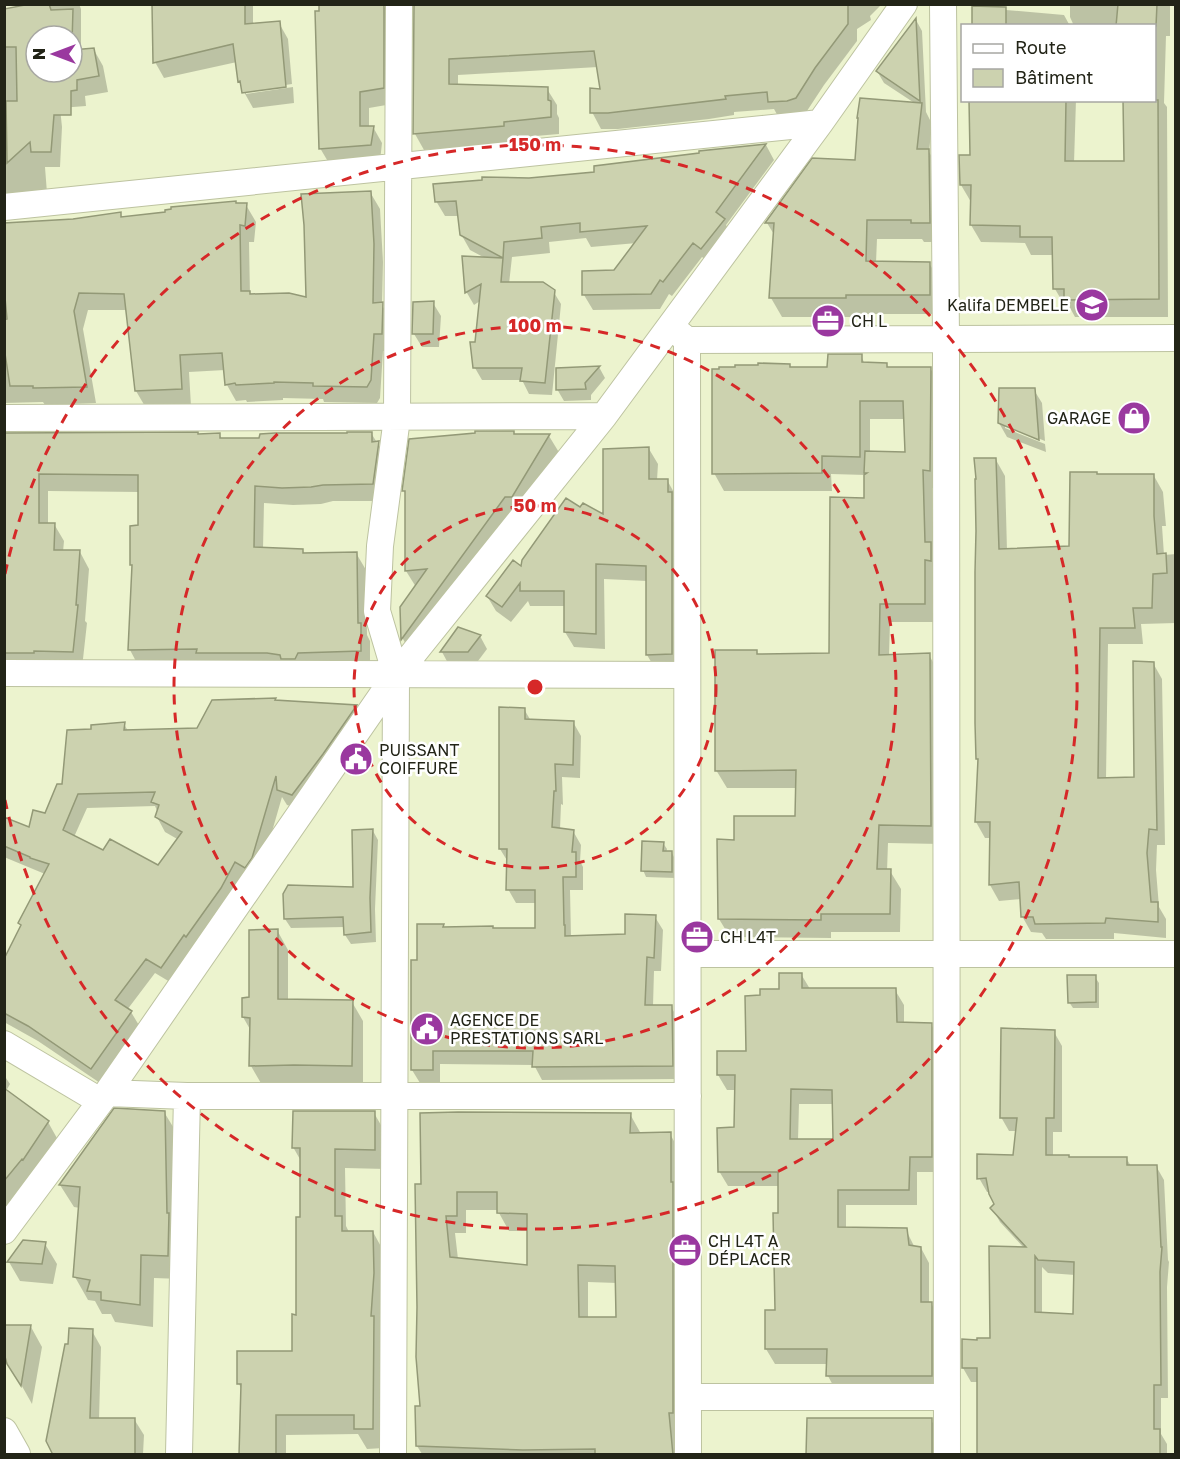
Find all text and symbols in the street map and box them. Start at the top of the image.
north arrow [24,24,84,84]
legend [961,24,1156,102]
text: Route [1015,36,1066,58]
text: N [29,48,49,60]
text: Bâtiment [1015,66,1094,88]
text: 150 m [509,133,561,155]
school or university icon: Kalifa DEMBELE [1074,287,1110,323]
place label: Kalifa DEMBELE [947,295,1069,315]
office icon: CH L [810,303,846,339]
place label: CH L [851,311,887,331]
text: 100 m [509,314,561,336]
shop icon: GARAGE [1116,400,1152,436]
place label: GARAGE [1047,408,1111,428]
text: 50 m [514,494,556,516]
centre of rings [525,677,545,697]
place label: PUISSANT COIFFURE [379,740,459,778]
public building icon: PUISSANT COIFFURE [338,741,374,777]
office icon: CH L4T [679,919,715,955]
place label: CH L4T [720,927,776,947]
place label: AGENCE DE PRESTATIONS SARL [450,1010,603,1048]
public building icon: AGENCE DE PRESTATIONS SARL [409,1011,445,1047]
place label: CH L4T A DÉPLACER [708,1231,791,1269]
office icon: CH L4T A DÉPLACER [667,1232,703,1268]

